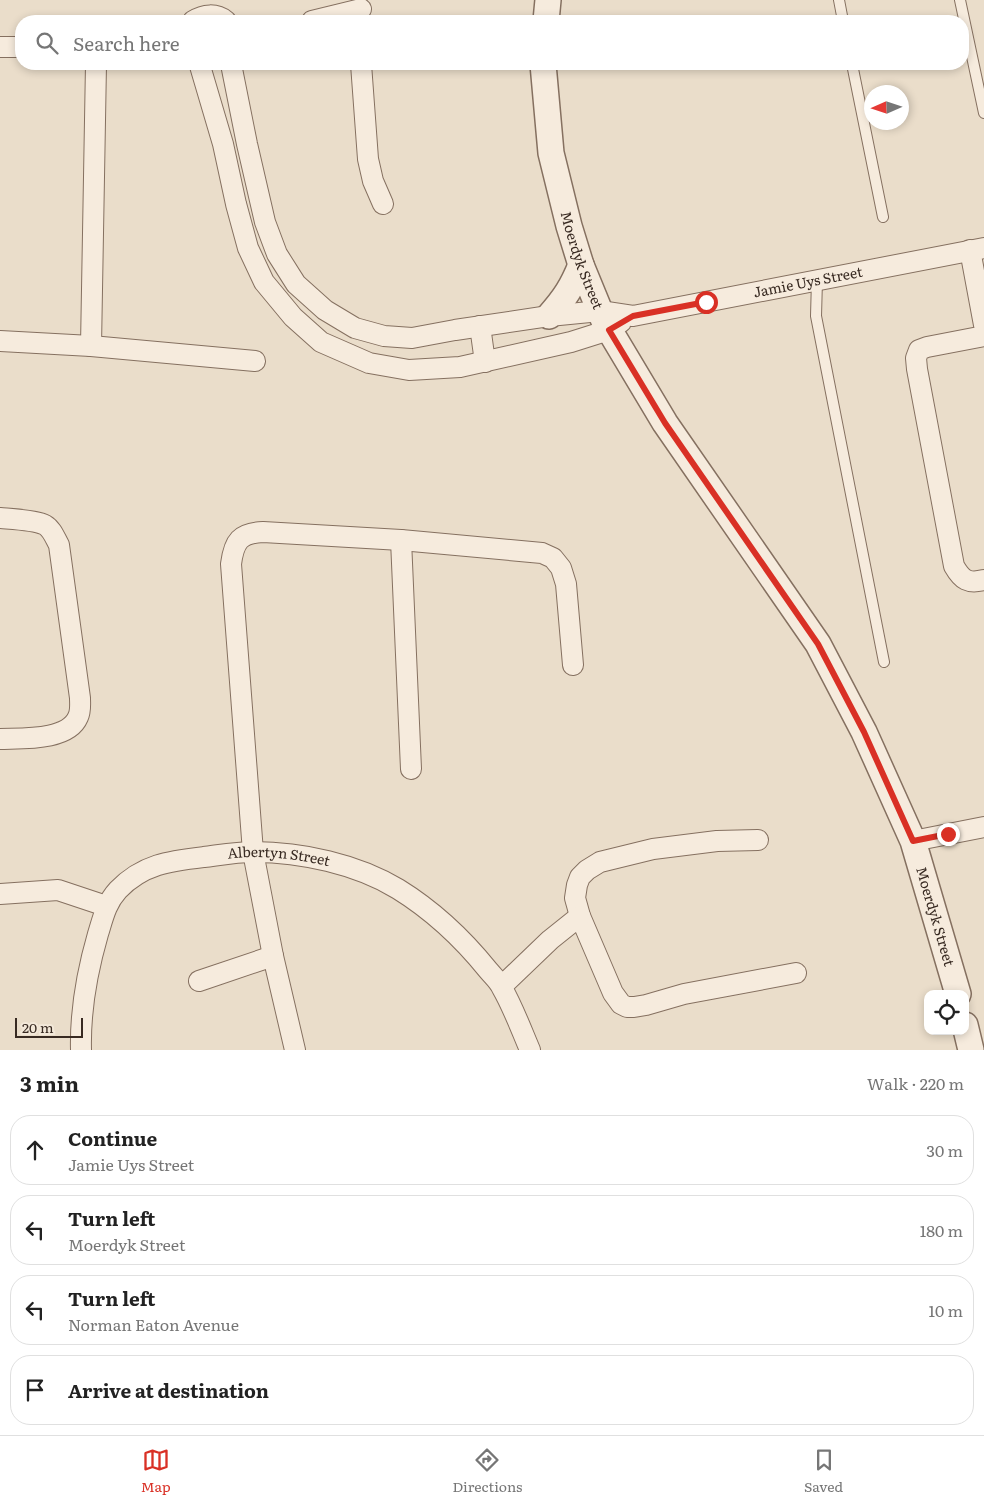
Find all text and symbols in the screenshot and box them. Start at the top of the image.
search box [15,15,969,70]
icon: search [33,29,61,57]
text: Search here [73,29,180,57]
north arrow [864,85,909,130]
street label: Moerdyk Street [557,209,609,312]
street label: Jamie Uys Street [752,261,864,301]
route start [695,291,718,314]
route end [937,823,960,846]
street label: Albertyn Street [226,841,333,870]
street label: Moerdyk Street [912,864,960,969]
map controls [924,990,969,1035]
button: locate [924,990,969,1035]
scale bar [15,1015,82,1038]
text: 20 m [22,1017,54,1037]
text: 3 min [20,1067,79,1098]
text: Walk · 220 m [867,1071,964,1095]
text: Continue [68,1124,157,1152]
icon: ahead [21,1136,49,1164]
text: 30 m [926,1138,963,1162]
text: Jamie Uys Street [68,1152,194,1176]
text: Turn left [68,1204,155,1232]
icon: left [21,1216,49,1244]
text: 180 m [920,1218,963,1242]
text: Moerdyk Street [68,1232,185,1256]
text: Turn left [68,1284,155,1312]
icon: left [21,1296,49,1324]
text: 10 m [929,1298,963,1322]
text: Norman Eaton Avenue [68,1312,239,1336]
icon: arrive [21,1376,49,1404]
text: Arrive at destination [68,1376,269,1404]
tab: Map [141,1446,171,1496]
tab: Directions [452,1446,522,1496]
tab: Saved [804,1446,843,1496]

